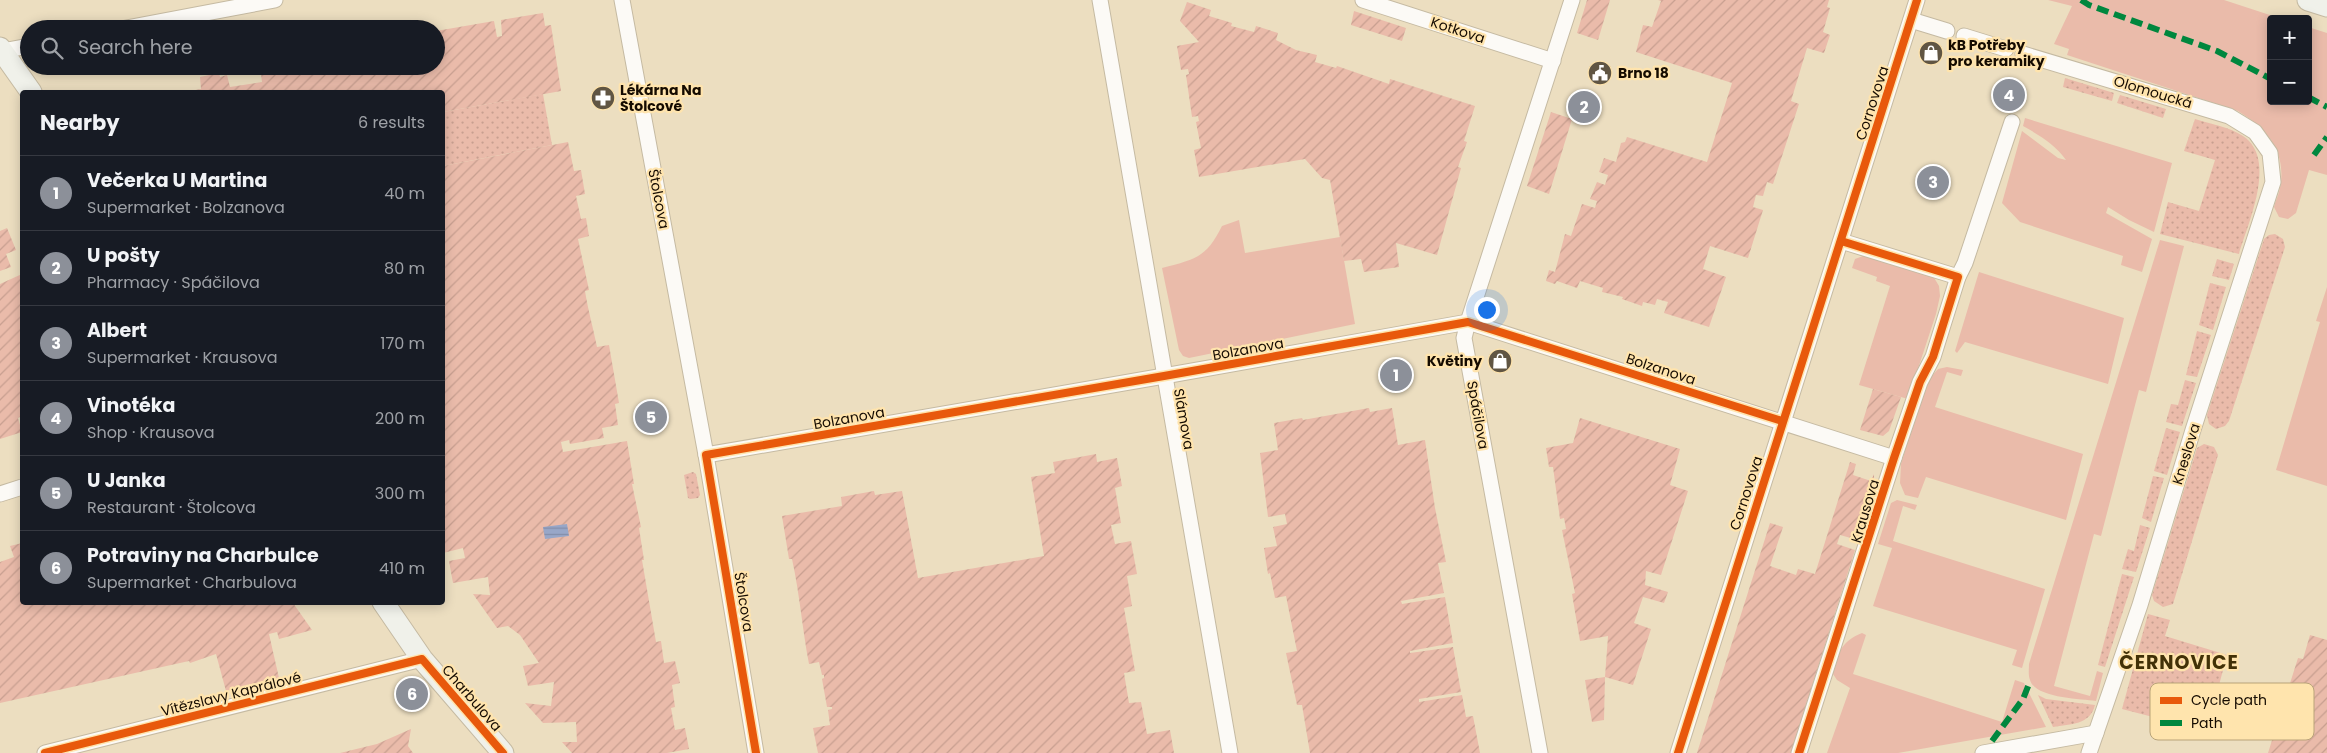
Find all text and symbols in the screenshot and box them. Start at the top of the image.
street label: Kotkova [1428,12,1488,48]
map controls [2267,15,2312,105]
button: + [2267,15,2312,60]
search box [20,20,445,75]
icon: search [38,34,66,62]
text: Search here [78,34,192,61]
place label: kB Potřeby pro keramiky [1948,35,2045,71]
shop icon: kB Potřeby pro keramiky [1918,40,1944,66]
public building icon: Brno 18 [1587,60,1613,86]
button: − [2267,60,2312,105]
place label: Brno 18 [1618,63,1669,83]
street label: Cornovova [1851,63,1893,143]
street label: Olomoucká [2111,71,2195,113]
pin: 4 [1993,76,2025,114]
place label: Lékárna Na Štolcové [620,80,701,116]
pharmacy icon: Lékárna Na Štolcové [590,85,616,111]
pin: 2 [1568,88,1600,126]
text: Nearby [40,108,120,137]
text: 6 results [358,111,425,134]
pin: 3 [1917,163,1949,201]
text: Večerka U Martina [87,167,268,194]
street label: Štolcova [643,167,675,231]
text: 1 [53,182,59,205]
text: 40 m [384,182,425,205]
text: Supermarket · Bolzanova [87,196,285,219]
text: U pošty [87,242,160,269]
text: 2 [51,257,61,280]
text: 80 m [384,257,425,280]
text: Pharmacy · Spáčilova [87,271,260,294]
your location [1474,297,1500,323]
text: Albert [87,317,147,344]
text: 3 [51,332,61,355]
text: 170 m [380,332,425,355]
street label: Bolzanova [1211,333,1285,365]
text: Supermarket · Krausova [87,346,278,369]
shop icon: Květiny [1487,348,1513,374]
street label: Bolzanova [1624,348,1698,390]
place label: Květiny [1427,351,1482,371]
pin: 1 [1380,356,1412,394]
street label: Spáčilova [1462,379,1494,451]
street label: Slámova [1169,387,1199,451]
text: Vinotéka [87,392,175,419]
pin: 5 [635,398,667,436]
street label: Bolzanova [812,402,886,434]
text: 4 [51,407,61,430]
text: 200 m [375,407,425,430]
text: Shop · Krausova [87,421,215,444]
street label: Kneslova [2167,421,2205,487]
street label: Cornovova [1725,453,1767,533]
text: U Janka [87,467,166,494]
street label: Krausova [1846,477,1884,545]
text: 5 [51,482,61,505]
text: 300 m [375,482,425,505]
text: Restaurant · Štolcova [87,496,256,519]
text: Potraviny na Charbulce [87,542,319,569]
text: 6 [51,557,61,580]
text: 410 m [379,557,425,580]
text: Supermarket · Charbulova [87,571,297,594]
street label: Štolcova [729,571,759,633]
district label: ČERNOVICE [2119,649,2239,676]
street label: Charbulova [437,660,507,736]
street label: Vítězslavy Kaprálové [159,667,303,721]
pin: 6 [396,675,428,713]
legend [2150,683,2314,740]
text: Cycle path [2191,690,2267,710]
text: Path [2191,713,2223,733]

